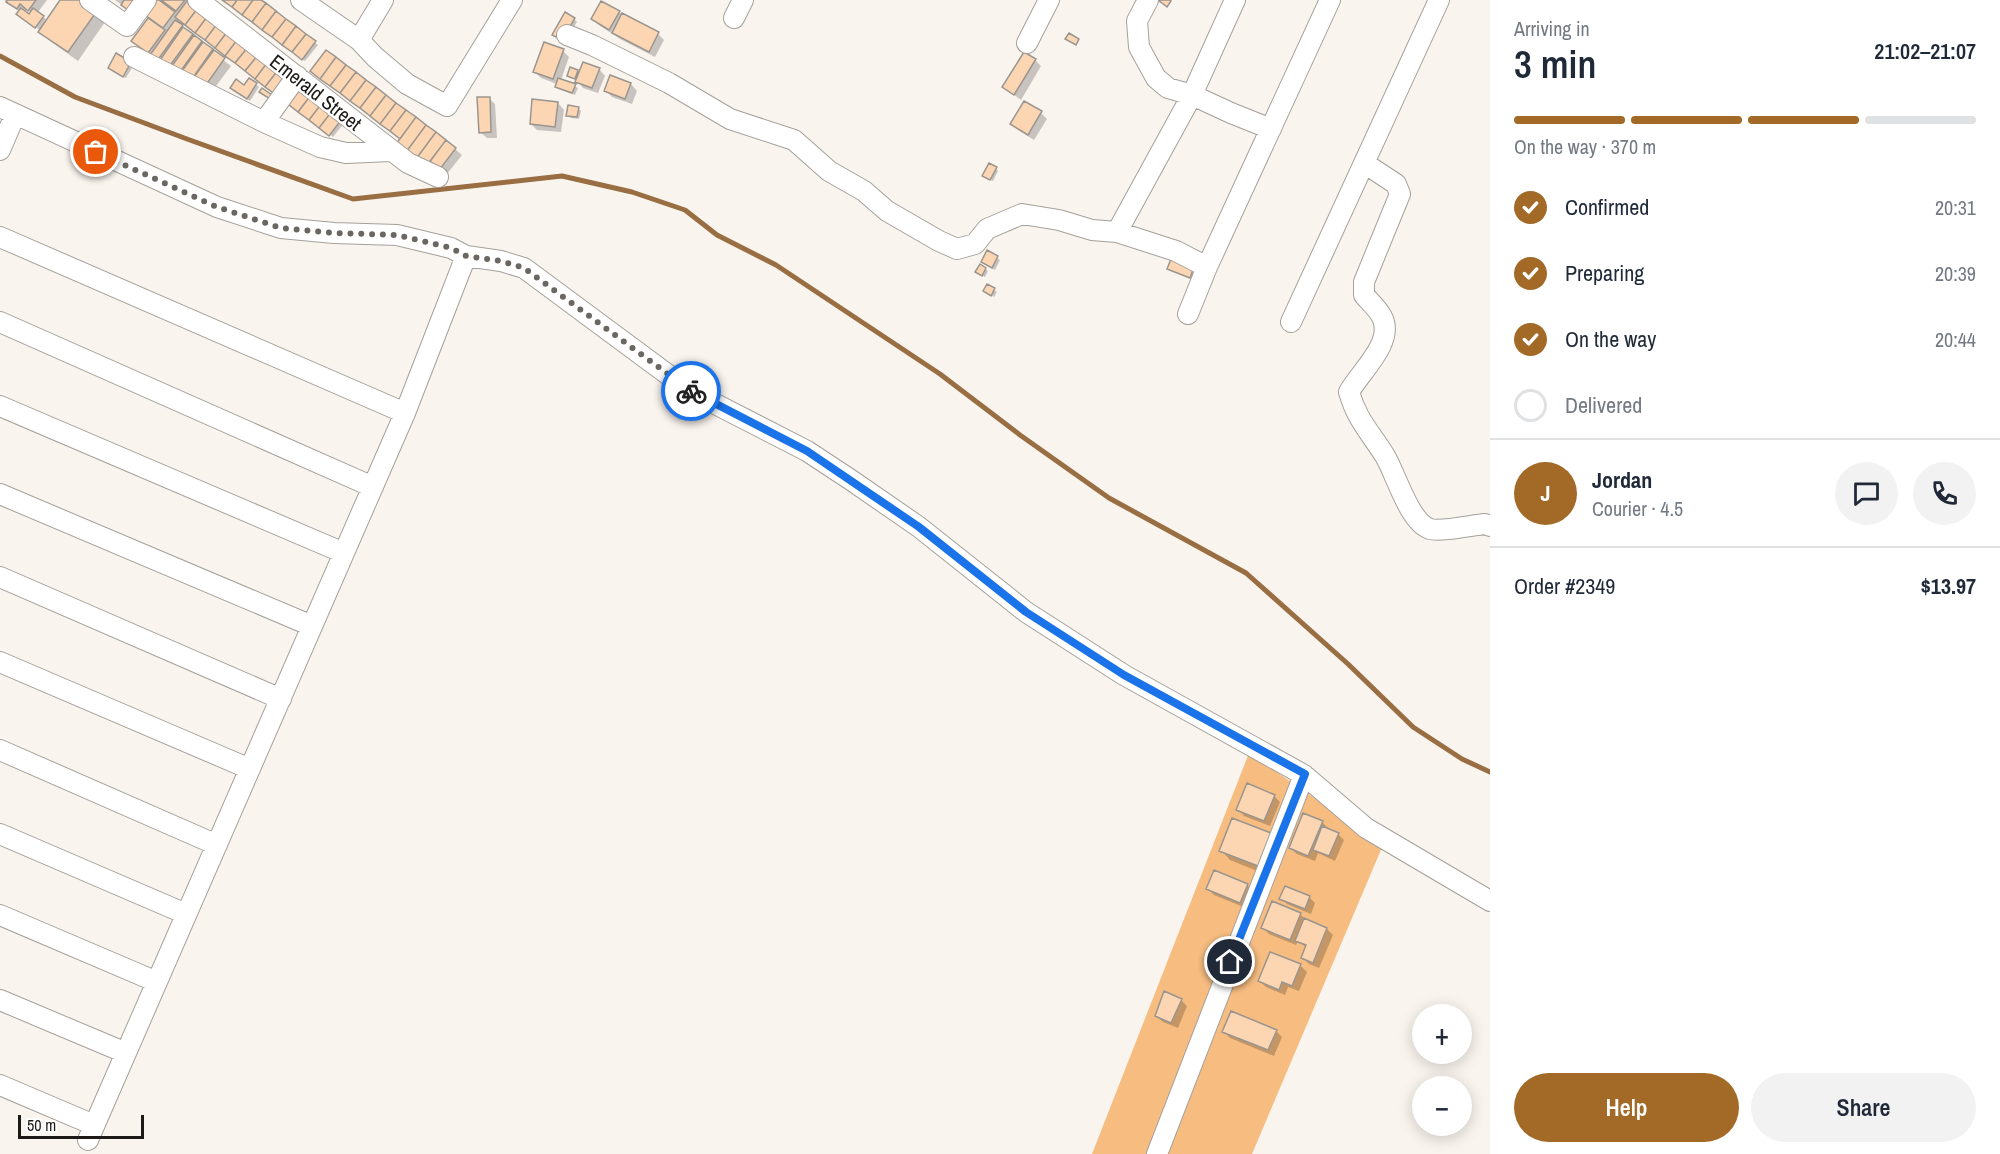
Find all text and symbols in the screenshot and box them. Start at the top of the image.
text: Arriving in [1514,15,1590,42]
text: 21:02–21:07 [1874,36,1976,66]
text: 3 min [1514,38,1596,90]
street label: Emerald Street [265,48,368,137]
pin [70,126,121,177]
text: On the way · 370 m [1514,133,1656,160]
icon: bag [79,135,112,168]
icon: check [1514,191,1547,224]
text: Confirmed [1565,192,1649,222]
text: 20:31 [1935,194,1976,221]
icon: check [1514,257,1547,290]
text: Preparing [1565,258,1644,288]
text: 20:39 [1935,260,1976,287]
icon: check [1514,323,1547,356]
text: On the way [1565,324,1656,354]
text: 20:44 [1935,326,1976,353]
courier [661,361,721,421]
icon: bike [675,375,708,408]
text: Delivered [1565,390,1642,420]
button: chat [1835,462,1898,525]
button: phone [1913,462,1976,525]
text: Jordan [1592,465,1652,495]
text: J [1540,478,1551,508]
text: Courier · 4.5 [1592,495,1683,522]
text: Order #2349 [1514,571,1615,601]
text: $13.97 [1921,571,1976,601]
pin [1204,936,1255,987]
icon: home [1213,945,1246,978]
map controls [1412,1004,1472,1136]
button: + [1412,1004,1472,1064]
button: Help [1514,1073,1739,1142]
button: Share [1751,1073,1976,1142]
button: − [1412,1076,1472,1136]
scale bar [18,1112,144,1140]
text: 50 m [27,1114,56,1136]

